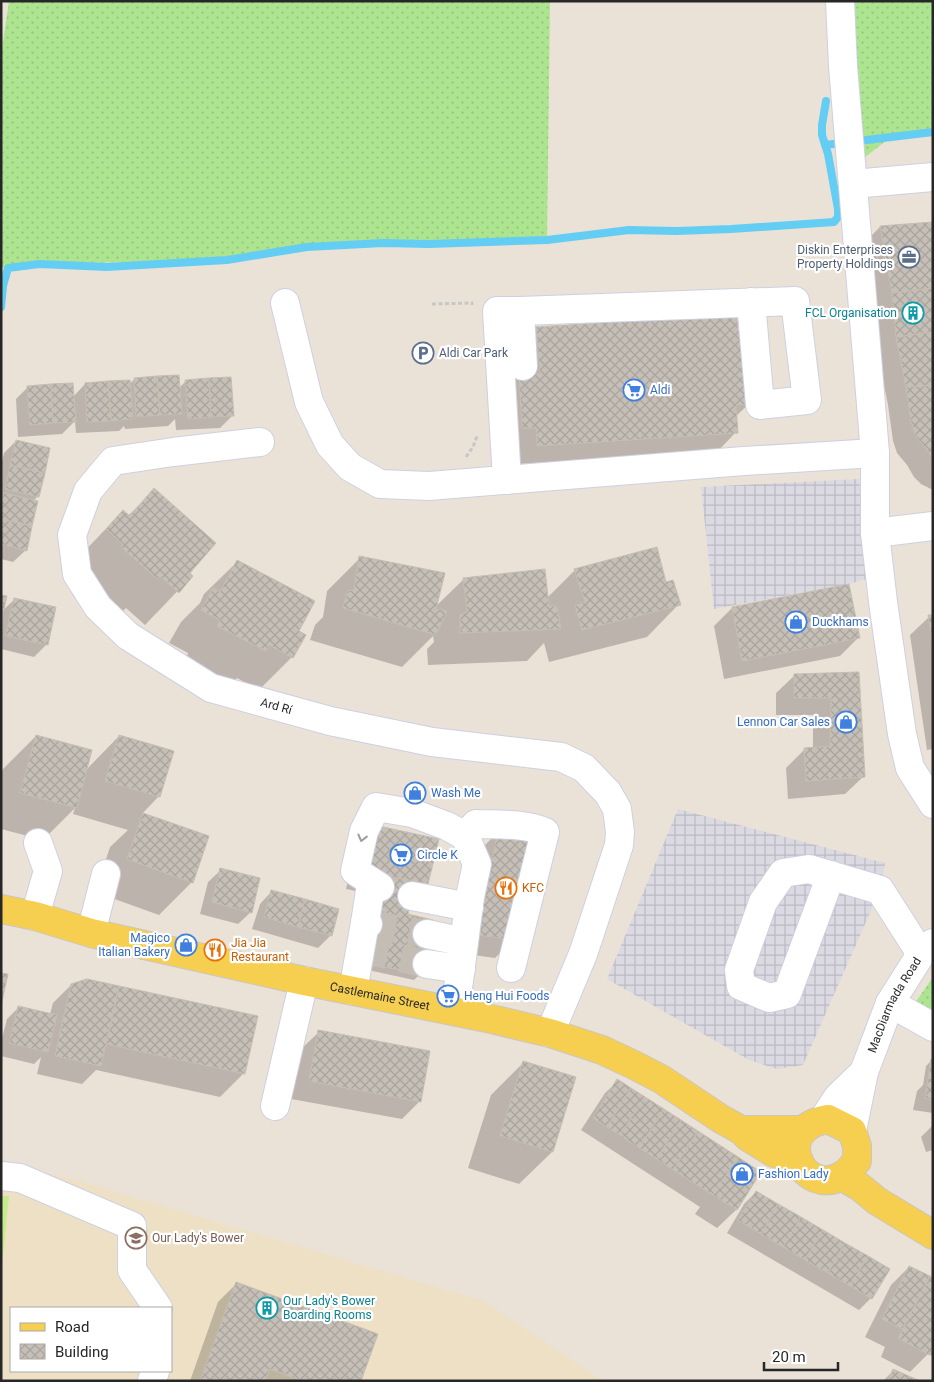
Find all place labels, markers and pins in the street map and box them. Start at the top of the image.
place label: Diskin Enterprises Property Holdings [797,243,893,271]
office icon: Diskin Enterprises Property Holdings [897,245,921,269]
building icon: FCL Organisation [901,301,925,325]
place label: FCL Organisation [805,306,897,320]
parking icon: Aldi Car Park [411,341,435,365]
place label: Aldi Car Park [439,346,509,360]
supermarket icon: Aldi [622,378,646,402]
place label: Aldi [650,383,671,397]
shop icon: Duckhams [784,610,808,634]
place label: Duckhams [812,615,869,629]
shop icon: Lennon Car Sales [834,710,858,734]
place label: Lennon Car Sales [737,715,830,729]
shop icon: Wash Me [403,781,427,805]
place label: Wash Me [431,786,481,800]
supermarket icon: Circle K [389,843,413,867]
place label: Circle K [417,848,458,862]
restaurant icon: KFC [494,876,518,900]
place label: KFC [522,881,544,895]
place label: Magico Italian Bakery [98,931,170,959]
shop icon: Magico Italian Bakery [174,933,198,957]
place label: Jia Jia Restaurant [231,936,289,964]
restaurant icon: Jia Jia Restaurant [203,938,227,962]
supermarket icon: Heng Hui Foods [436,984,460,1008]
place label: Heng Hui Foods [464,989,550,1003]
shop icon: Fashion Lady [730,1162,754,1186]
place label: Fashion Lady [758,1167,829,1181]
school or university icon: Our Lady's Bower [124,1226,148,1250]
place label: Our Lady's Bower [152,1231,244,1245]
place label: Our Lady's Bower Boarding Rooms [283,1294,375,1322]
building icon: Our Lady's Bower Boarding Rooms [255,1296,279,1320]

